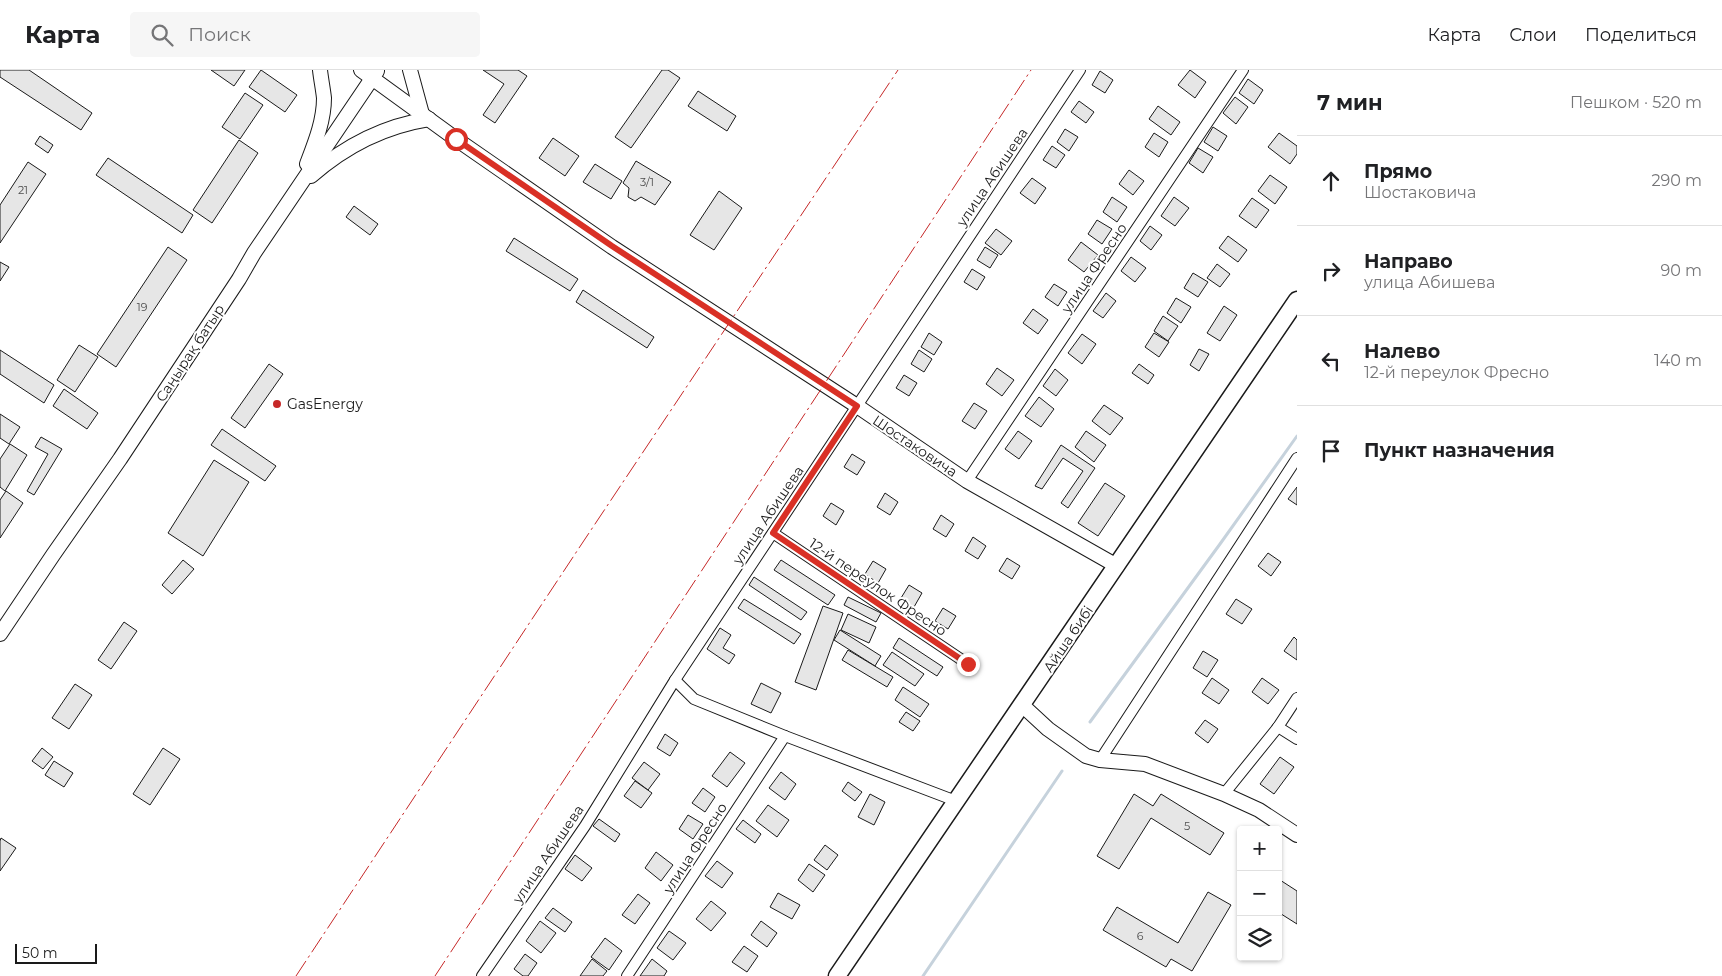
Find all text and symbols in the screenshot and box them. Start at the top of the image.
search box [130,12,480,57]
text: Карта [25,20,100,49]
icon: search [148,21,176,49]
text: Поиск [188,23,251,46]
text: Карта [1427,24,1481,46]
text: Слои [1509,24,1557,46]
text: Поделиться [1585,24,1697,46]
text: 7 мин [1317,90,1383,115]
text: Пешком · 520 m [1570,93,1702,112]
street label: улица Абишева [952,124,1032,230]
route start [445,128,468,151]
text: Прямо [1364,160,1432,183]
icon: ahead [1317,167,1345,195]
text: 290 m [1651,171,1702,190]
house number: 3/1 [640,175,654,189]
house number: 21 [18,183,28,197]
text: Шостаковича [1364,183,1476,202]
street label: улица Фресно [1057,219,1131,317]
text: Направо [1364,250,1453,273]
icon: right [1317,257,1345,285]
text: 90 m [1660,261,1702,280]
text: улица Абишева [1364,273,1495,292]
house number: 19 [137,300,148,314]
street label: Саңырақ батыр [152,301,228,405]
text: Налево [1364,340,1440,363]
icon: left [1317,347,1345,375]
text: 140 m [1654,351,1702,370]
text: 12-й переулок Фресно [1364,363,1549,382]
place label: GasEnergy [287,395,363,413]
marker: GasEnergy [271,398,283,410]
street label: Шостаковича [869,411,961,481]
icon: arrive [1317,437,1345,465]
text: Пункт назначения [1364,439,1555,462]
street label: улица Абишева [728,462,808,568]
street label: 12-й переулок Фресно [806,534,950,640]
street label: Айша бибі [1039,602,1097,676]
route end [957,653,980,676]
street label: улица Фресно [658,799,731,898]
street label: улица Абишева [508,801,588,907]
house number: 5 [1184,819,1190,833]
map controls [1237,826,1282,961]
button: + [1237,826,1282,871]
button: − [1237,871,1282,916]
button: layers [1237,916,1282,961]
house number: 6 [1137,929,1144,943]
scale bar [15,941,98,964]
text: 50 m [22,944,58,962]

